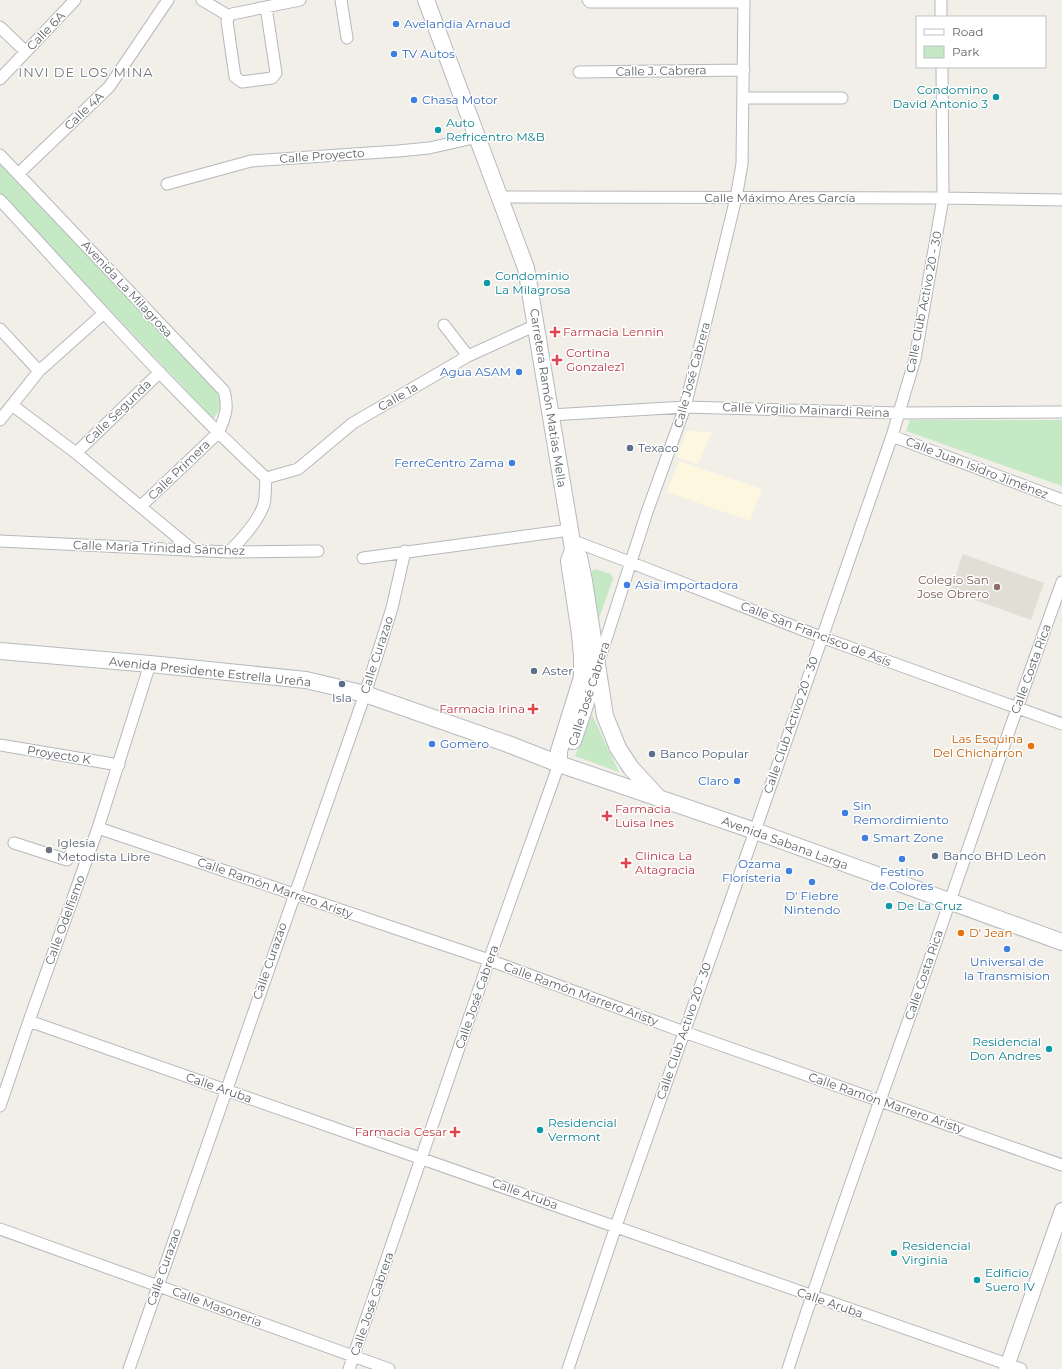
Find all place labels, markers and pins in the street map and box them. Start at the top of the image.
place label: Avelandia Arnaud [404,16,511,31]
marker: Avelandia Arnaud [391,19,401,29]
place label: TV Autos [402,46,455,61]
marker: TV Autos [389,49,399,59]
place label: Condomino David Antonio 3 [892,82,988,111]
place label: Chasa Motor [422,92,498,107]
marker: Condomino David Antonio 3 [991,92,1001,102]
marker: Chasa Motor [409,95,419,105]
place label: Auto Refricentro M&B [446,115,545,144]
marker: Auto Refricentro M&B [433,125,443,135]
place label: Condominio La Milagrosa [495,268,571,297]
marker: Condominio La Milagrosa [482,278,492,288]
place label: Farmacia Lennin [563,324,664,339]
marker: Farmacia Lennin [550,327,560,337]
place label: Cortina Gonzalez1 [566,345,625,374]
marker: Cortina Gonzalez1 [551,354,563,366]
place label: Agua ASAM [440,364,511,379]
marker: Agua ASAM [514,367,524,377]
place label: Texaco [638,440,679,455]
marker: Texaco [625,443,635,453]
place label: FerreCentro Zama [394,455,504,470]
marker: FerreCentro Zama [507,458,517,468]
place label: Colegio San Jose Obrero [916,572,989,601]
place label: Asia importadora [635,577,738,592]
marker: Asia importadora [622,580,632,590]
marker: Colegio San Jose Obrero [992,582,1002,592]
place label: Aster [542,663,573,678]
marker: Aster [529,666,539,676]
marker: Isla [337,679,347,689]
place label: Isla [332,690,352,705]
place label: Farmacia Irina [439,701,525,716]
marker: Farmacia Irina [528,704,538,714]
place label: Las Esquina Del Chicharron [933,731,1023,760]
place label: Gomero [440,736,489,751]
marker: Gomero [427,739,437,749]
marker: Las Esquina Del Chicharron [1026,741,1036,751]
place label: Banco Popular [660,746,749,761]
marker: Banco Popular [647,749,657,759]
place label: Claro [698,773,729,788]
marker: Claro [732,776,742,786]
place label: Sin Remordimiento [853,798,949,827]
place label: Farmacia Luisa Ines [615,801,674,830]
marker: Sin Remordimiento [840,808,850,818]
marker: Farmacia Luisa Ines [602,811,612,821]
place label: Smart Zone [873,830,944,845]
marker: Smart Zone [860,833,870,843]
place label: Iglesia Metodista Libre [57,835,150,864]
marker: Iglesia Metodista Libre [44,845,54,855]
place label: Clinica La Altagracia [635,848,695,877]
place label: Banco BHD León [943,848,1046,863]
marker: Banco BHD León [930,851,940,861]
marker: Festino de Colores [897,854,907,864]
place label: Ozama Floristeria [722,856,781,885]
marker: Clinica La Altagracia [620,857,632,869]
place label: Festino de Colores [871,864,934,893]
marker: Ozama Floristeria [784,866,794,876]
marker: D' Fiebre Nintendo [807,877,817,887]
place label: D' Fiebre Nintendo [784,888,840,917]
place label: De La Cruz [897,898,962,913]
marker: De La Cruz [884,901,894,911]
place label: D' Jean [969,925,1013,940]
marker: D' Jean [956,928,966,938]
marker: Universal de la Transmision [1002,944,1012,954]
place label: Universal de la Transmision [964,954,1050,983]
place label: Residencial Don Andres [970,1034,1041,1063]
marker: Residencial Don Andres [1044,1044,1054,1054]
place label: Residencial Vermont [548,1115,617,1144]
place label: Farmacia Cesar [355,1124,447,1139]
marker: Residencial Vermont [535,1125,545,1135]
marker: Farmacia Cesar [450,1127,460,1137]
place label: Residencial Virginia [902,1238,971,1267]
marker: Residencial Virginia [889,1248,899,1258]
place label: Edificio Suero IV [985,1265,1035,1294]
marker: Edificio Suero IV [972,1275,982,1285]

